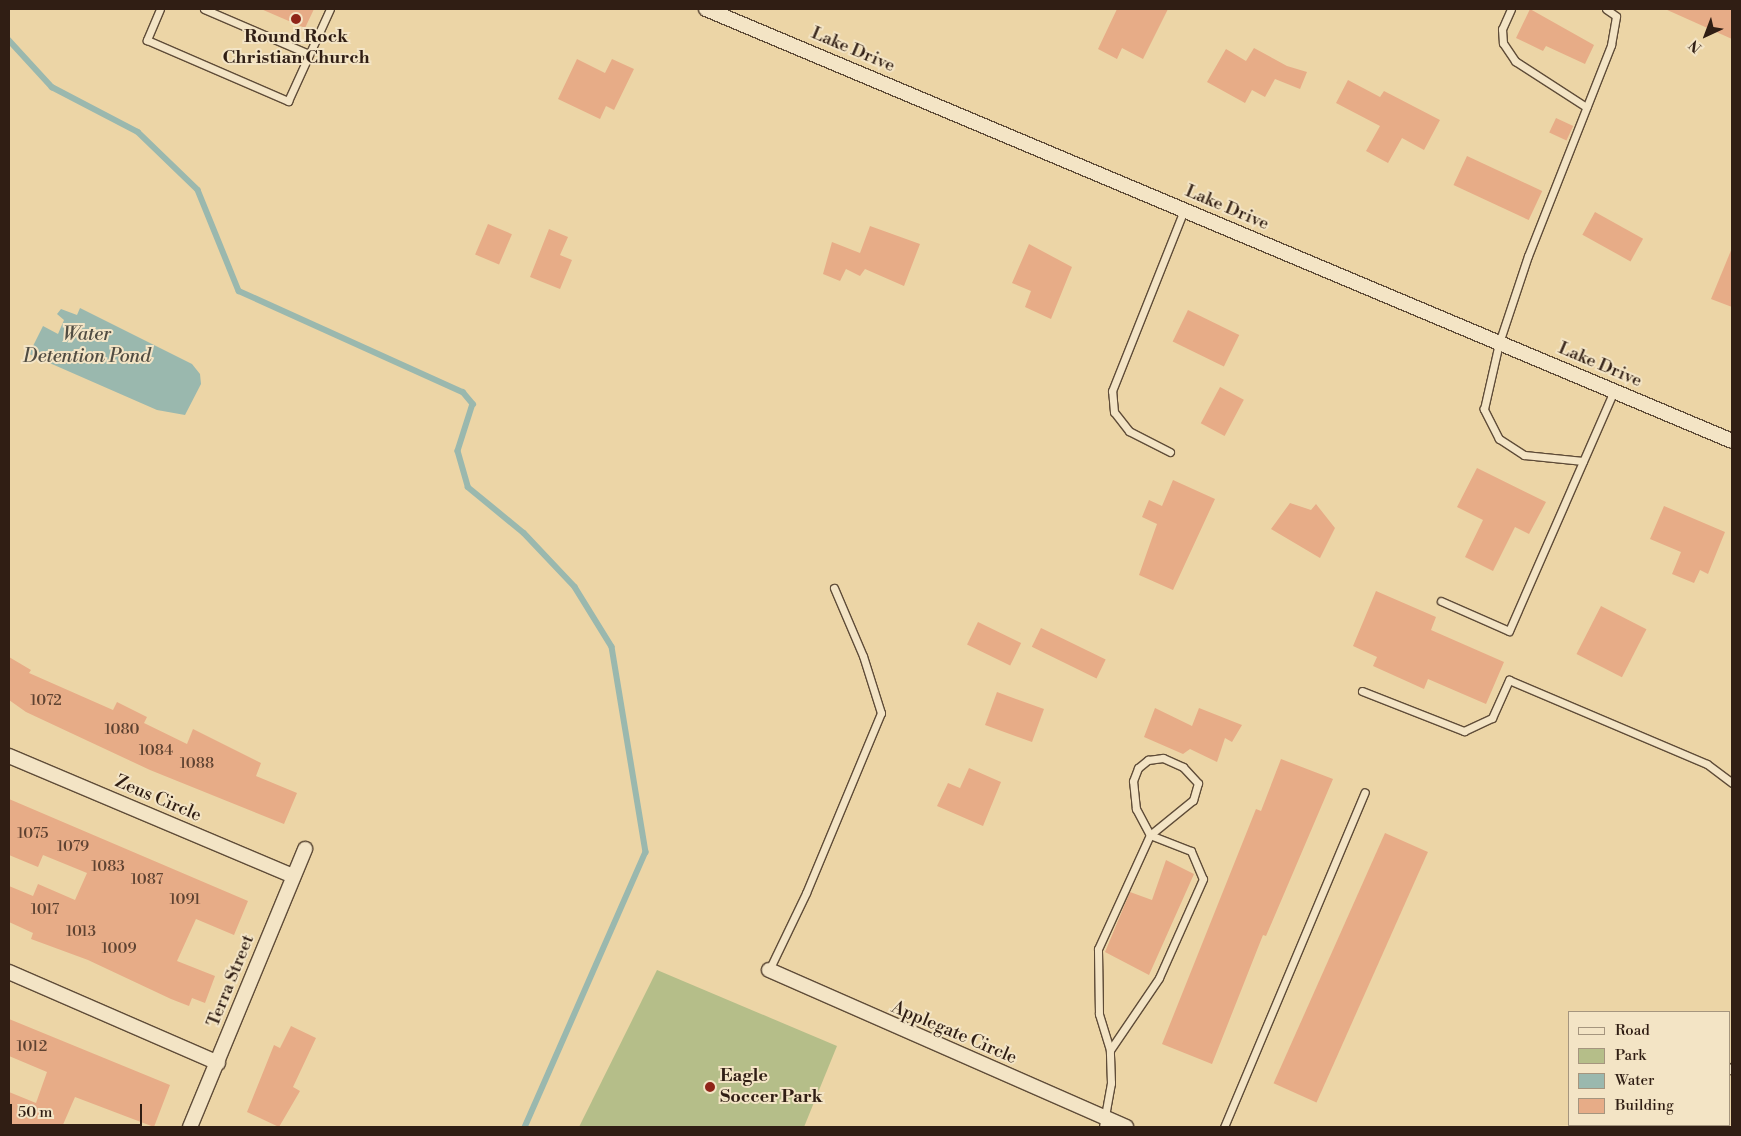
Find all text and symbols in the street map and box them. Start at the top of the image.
north arrow [1681,10,1731,60]
marker: Round Rock Christian Church [290,13,302,25]
street label: Lake Drive [808,23,898,77]
place label: Round Rock Christian Church [222,27,370,70]
text: N [1686,36,1706,56]
street label: Lake Drive [1182,181,1272,235]
water label: Water Detention Pond [23,324,151,368]
street label: Lake Drive [1555,338,1645,392]
house number: 1072 [30,692,62,710]
house number: 1080 [104,721,140,739]
house number: 1084 [139,742,173,760]
house number: 1088 [180,755,214,773]
street label: Zeus Circle [111,771,205,827]
house number: 1075 [17,825,49,843]
house number: 1079 [57,838,89,856]
house number: 1083 [91,858,125,876]
house number: 1087 [131,871,163,889]
house number: 1091 [169,891,201,909]
house number: 1017 [31,901,59,919]
house number: 1013 [66,923,96,941]
street label: Terra Street [203,932,259,1030]
house number: 1009 [102,940,136,958]
street label: Applegate Circle [888,997,1020,1069]
legend [1568,1011,1731,1126]
text: Road [1615,1021,1650,1040]
house number: 1012 [17,1038,47,1056]
text: Park [1615,1046,1646,1065]
place label: Eagle Soccer Park [720,1066,823,1108]
text: Water [1615,1071,1654,1090]
marker: Eagle Soccer Park [704,1081,716,1093]
scale bar [12,1094,145,1126]
text: Building [1615,1096,1674,1115]
text: 50 m [18,1103,52,1122]

